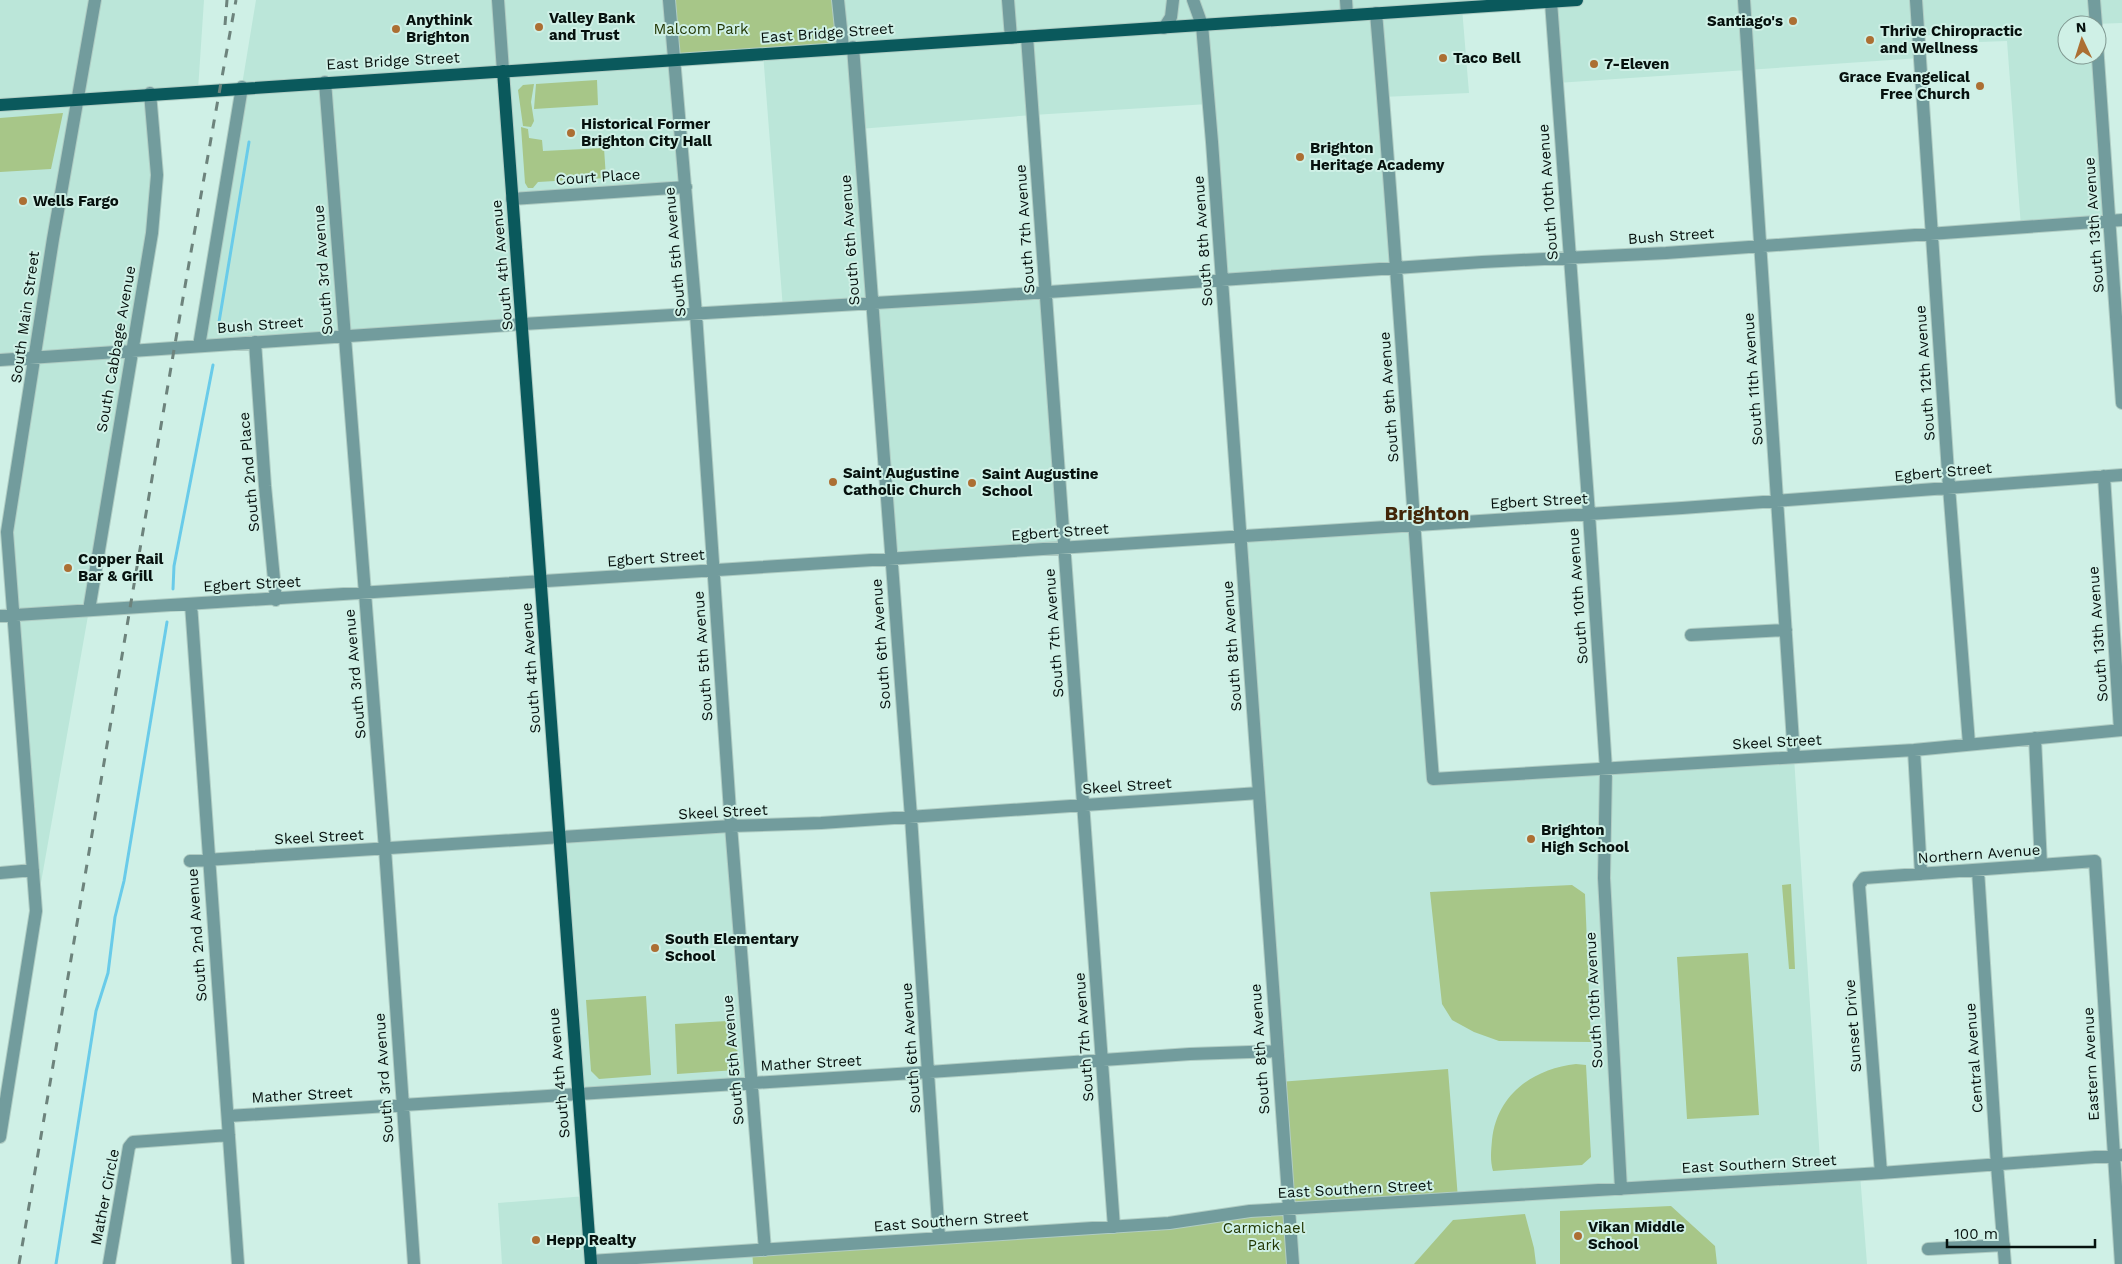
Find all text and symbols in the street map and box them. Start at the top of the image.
place label: Valley Bank and Trust [549,9,636,44]
place label: Anythink Brighton [406,11,473,46]
place label: Santiago's [1707,12,1783,30]
marker: Santiago's [1787,15,1799,27]
north arrow [2057,15,2107,65]
street label: East Bridge Street [760,19,895,47]
text: N [2075,19,2087,35]
park label: Malcom Park [654,20,749,38]
marker: Valley Bank and Trust [533,21,545,33]
place label: Thrive Chiropractic and Wellness [1880,22,2023,57]
marker: Anythink Brighton [390,23,402,35]
marker: Thrive Chiropractic and Wellness [1864,34,1876,46]
street label: East Bridge Street [326,48,461,73]
place label: Taco Bell [1453,49,1521,67]
marker: Taco Bell [1437,52,1449,64]
place label: 7-Eleven [1604,55,1669,73]
marker: 7-Eleven [1588,58,1600,70]
place label: Grace Evangelical Free Church [1839,68,1970,103]
marker: Grace Evangelical Free Church [1974,80,1986,92]
place label: Historical Former Brighton City Hall [581,115,712,150]
street label: South 10th Avenue [1534,123,1562,261]
marker: Historical Former Brighton City Hall [565,127,577,139]
place label: Brighton Heritage Academy [1310,139,1445,174]
marker: Brighton Heritage Academy [1294,151,1306,163]
street label: South 13th Avenue [2080,157,2108,293]
street label: South 7th Avenue [1012,164,1038,294]
street label: Court Place [555,165,641,189]
street label: South 6th Avenue [836,174,864,306]
street label: South 8th Avenue [1189,175,1217,307]
street label: South 5th Avenue [660,186,690,318]
place label: Wells Fargo [33,192,119,210]
marker: Wells Fargo [17,195,29,207]
street label: South 4th Avenue [487,199,517,331]
street label: South 3rd Avenue [309,204,337,336]
street label: Bush Street [1627,224,1715,248]
street label: South Main Street [7,249,43,384]
street label: South Cabbage Avenue [92,264,140,434]
street label: South 12th Avenue [1911,305,1939,441]
street label: South 11th Avenue [1739,312,1767,446]
street label: Bush Street [216,313,304,337]
street label: South 9th Avenue [1375,331,1403,463]
street label: South 2nd Place [235,411,263,533]
street label: Egbert Street [1893,459,1993,485]
place label: Saint Augustine Catholic Church [843,464,962,499]
place label: Saint Augustine School [982,465,1099,500]
marker: Saint Augustine Catholic Church [827,476,839,488]
marker: Saint Augustine School [966,477,978,489]
street label: Egbert Street [1490,489,1589,513]
district label: Brighton [1385,501,1469,525]
street label: Egbert Street [1011,520,1110,544]
street label: South 10th Avenue [1564,527,1592,665]
street label: Egbert Street [607,546,706,570]
place label: Copper Rail Bar & Grill [78,550,164,585]
marker: Copper Rail Bar & Grill [62,562,74,574]
street label: South 13th Avenue [2084,566,2112,702]
street label: South 7th Avenue [1041,568,1067,698]
street label: Egbert Street [203,572,302,596]
street label: South 6th Avenue [867,578,895,710]
street label: South 8th Avenue [1218,580,1246,712]
street label: South 5th Avenue [689,590,717,722]
street label: South 4th Avenue [517,602,545,734]
street label: South 3rd Avenue [340,608,370,740]
street label: Skeel Street [1732,731,1823,753]
street label: Skeel Street [1082,774,1173,798]
street label: Skeel Street [678,801,769,823]
place label: Brighton High School [1541,821,1629,856]
street label: Skeel Street [274,826,365,848]
marker: Brighton High School [1525,833,1537,845]
street label: Northern Avenue [1917,841,2041,867]
street label: South 2nd Avenue [183,868,211,1002]
place label: South Elementary School [665,930,799,965]
street label: South 10th Avenue [1581,931,1607,1069]
marker: South Elementary School [649,942,661,954]
street label: South 7th Avenue [1071,972,1097,1102]
street label: Sunset Drive [1841,979,1865,1073]
street label: South 6th Avenue [897,982,925,1114]
street label: South 8th Avenue [1246,983,1274,1115]
street label: South 5th Avenue [718,994,748,1126]
street label: Central Avenue [1961,1002,1987,1114]
street label: South 4th Avenue [544,1007,574,1139]
street label: Eastern Avenue [2079,1007,2103,1121]
street label: South 3rd Avenue [370,1012,398,1144]
street label: Mather Street [760,1051,863,1075]
street label: Mather Street [251,1083,354,1107]
street label: Mather Circle [87,1147,123,1247]
street label: East Southern Street [1681,1151,1838,1177]
street label: East Southern Street [1277,1176,1434,1202]
street label: East Southern Street [873,1207,1030,1235]
scale bar [1947,1216,2094,1248]
place label: Vikan Middle School [1588,1218,1685,1253]
park label: Carmichael Park [1223,1219,1306,1254]
text: 100 m [1954,1225,1998,1243]
marker: Vikan Middle School [1572,1230,1584,1242]
place label: Hepp Realty [546,1231,637,1249]
marker: Hepp Realty [530,1234,542,1246]

